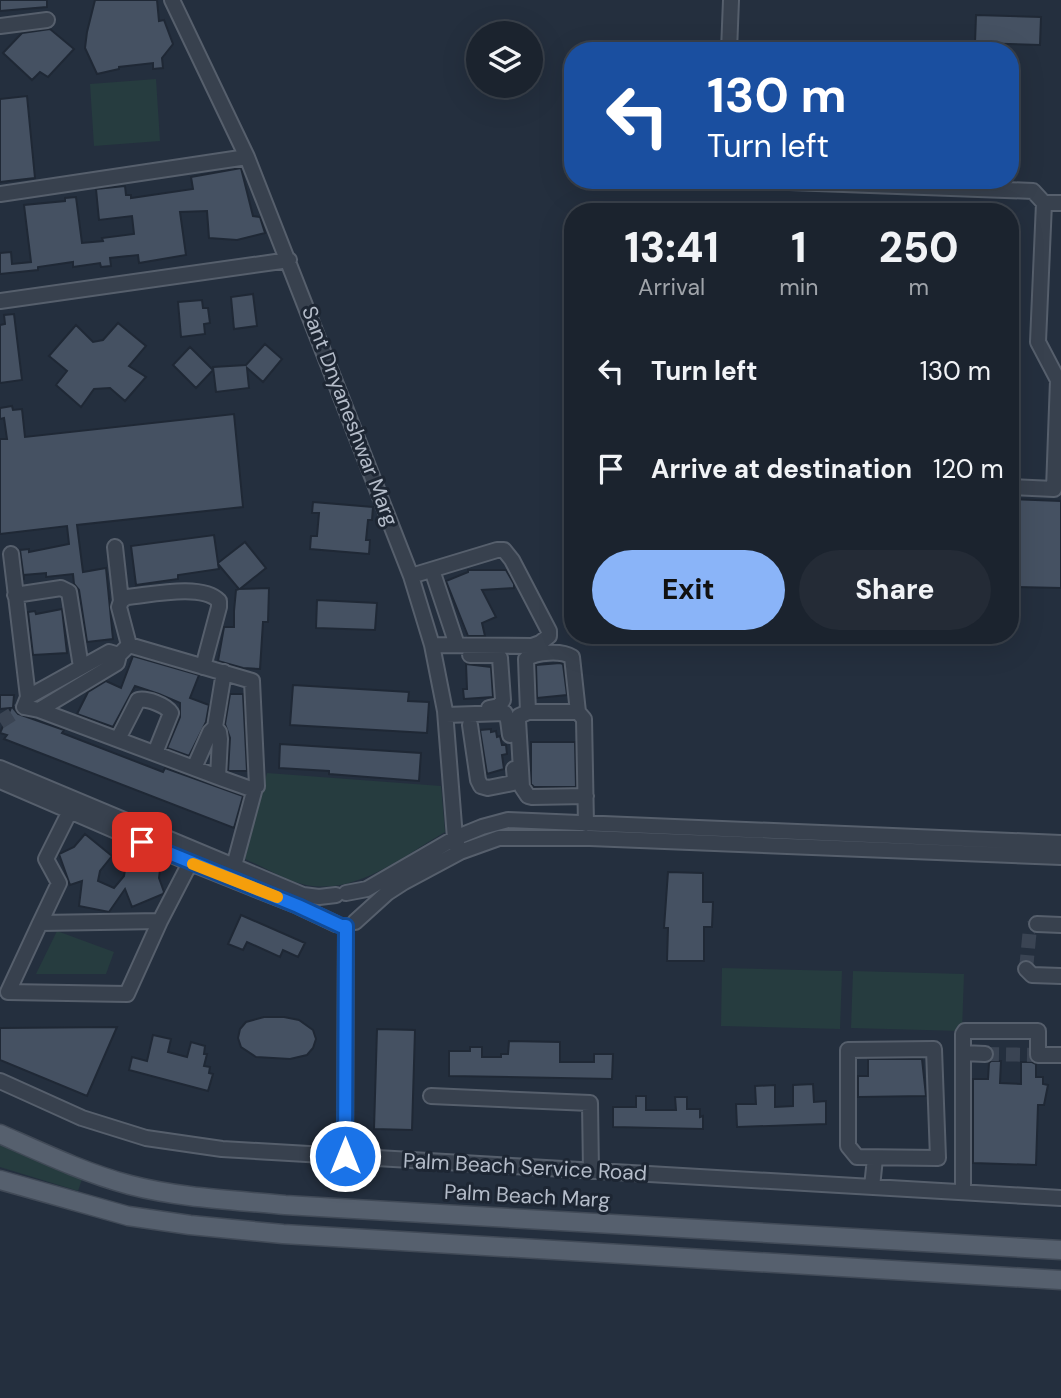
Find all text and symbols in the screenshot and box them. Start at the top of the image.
map controls [466,21,543,98]
button: layers [466,21,543,98]
text: 130 m [707,63,847,127]
icon: left [592,70,683,161]
text: Turn left [707,125,829,167]
text: 13:41 [624,220,719,275]
text: 1 [791,220,807,275]
text: 250 [879,220,959,275]
text: Arrival [638,272,705,302]
text: min [779,272,818,302]
text: m [908,272,929,302]
street label: Sant Dnyaneshwar Marg [295,302,405,530]
icon: left [592,352,630,390]
text: Turn left [651,354,758,388]
text: 130 m [920,354,991,388]
icon: arrive [592,450,630,488]
text: Arrive at destination [651,452,912,486]
text: 120 m [933,452,1004,486]
button: Exit [592,550,785,630]
button: Share [799,550,991,630]
pin [112,812,172,872]
icon: arrive [123,823,161,861]
position arrow [308,1119,382,1193]
street label: Palm Beach Service Road [402,1147,648,1187]
street label: Palm Beach Marg [443,1178,611,1214]

